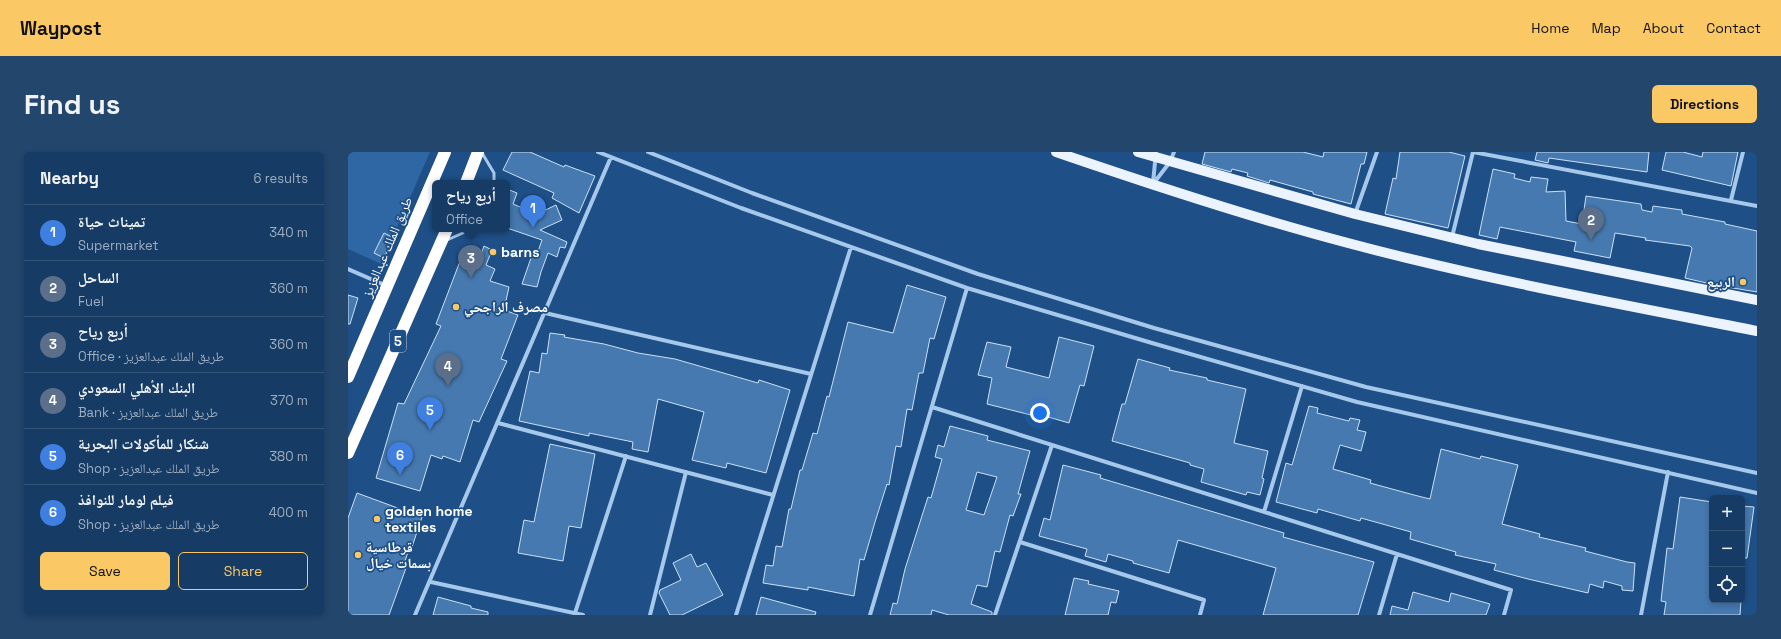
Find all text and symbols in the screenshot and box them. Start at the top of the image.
text: Waypost [20,16,102,41]
text: Home [1531,19,1569,37]
text: Map [1591,19,1621,37]
text: About [1643,19,1684,37]
text: Contact [1706,19,1761,37]
button: Directions [1652,85,1757,123]
text: Find us [24,86,121,122]
text: Nearby [40,167,99,189]
text: 6 results [254,170,308,187]
popup [432,180,510,232]
text: أربع رياح [446,186,496,205]
street label: طريق الملك عبدالعزيز [357,194,417,301]
pin: 1 [520,195,546,228]
pin: 2 [1578,207,1604,240]
text: Office [446,211,483,228]
text: تميناث حياة [78,212,145,231]
text: 1 [50,224,56,241]
text: 340 m [269,224,308,241]
text: Supermarket [78,237,159,254]
place label: barns [501,243,540,261]
pin: 3 [458,245,484,278]
marker: barns [488,247,498,257]
text: الساحل [78,268,119,287]
place label: الربيع [1707,273,1735,292]
marker: الربيع [1738,277,1748,287]
text: 2 [49,280,57,297]
text: 360 m [269,280,308,297]
text: Fuel [78,293,104,310]
place label: مصرف الراجحي [464,298,548,318]
marker: مصرف الراجحي [451,302,461,312]
text: أربع رياح [78,322,128,341]
road number: 5 [390,330,406,352]
text: 3 [49,336,57,353]
text: 360 m [269,336,308,353]
text: Office · طريق الملك عبدالعزيز [78,348,224,365]
pin: 4 [435,353,461,386]
text: البنك الأهلي السعودي [78,378,195,397]
text: 4 [49,392,57,409]
text: 370 m [270,392,308,409]
pin: 5 [417,397,443,430]
your location [1030,403,1050,423]
text: Bank · طريق الملك عبدالعزيز [78,404,218,421]
text: شنكار للمأكولات البحرية [78,434,209,453]
pin: 6 [387,442,413,475]
text: 5 [49,448,57,465]
text: 380 m [269,448,308,465]
text: Shop · طريق الملك عبدالعزيز [78,460,219,477]
text: فيلم لومار للنوافذ [78,490,174,509]
map controls [1709,495,1745,603]
button: + [1709,495,1745,531]
place label: golden home textiles [385,502,473,536]
text: 6 [49,504,57,521]
text: 400 m [269,504,308,521]
marker: golden home textiles [372,514,382,524]
text: Shop · طريق الملك عبدالعزيز [78,516,219,533]
button: − [1709,531,1745,567]
place label: قرطاسية بسمات خيال [366,538,431,572]
marker: قرطاسية بسمات خيال [353,550,363,560]
button: Save [40,552,170,590]
button: Share [178,552,308,590]
button: locate [1709,567,1745,603]

